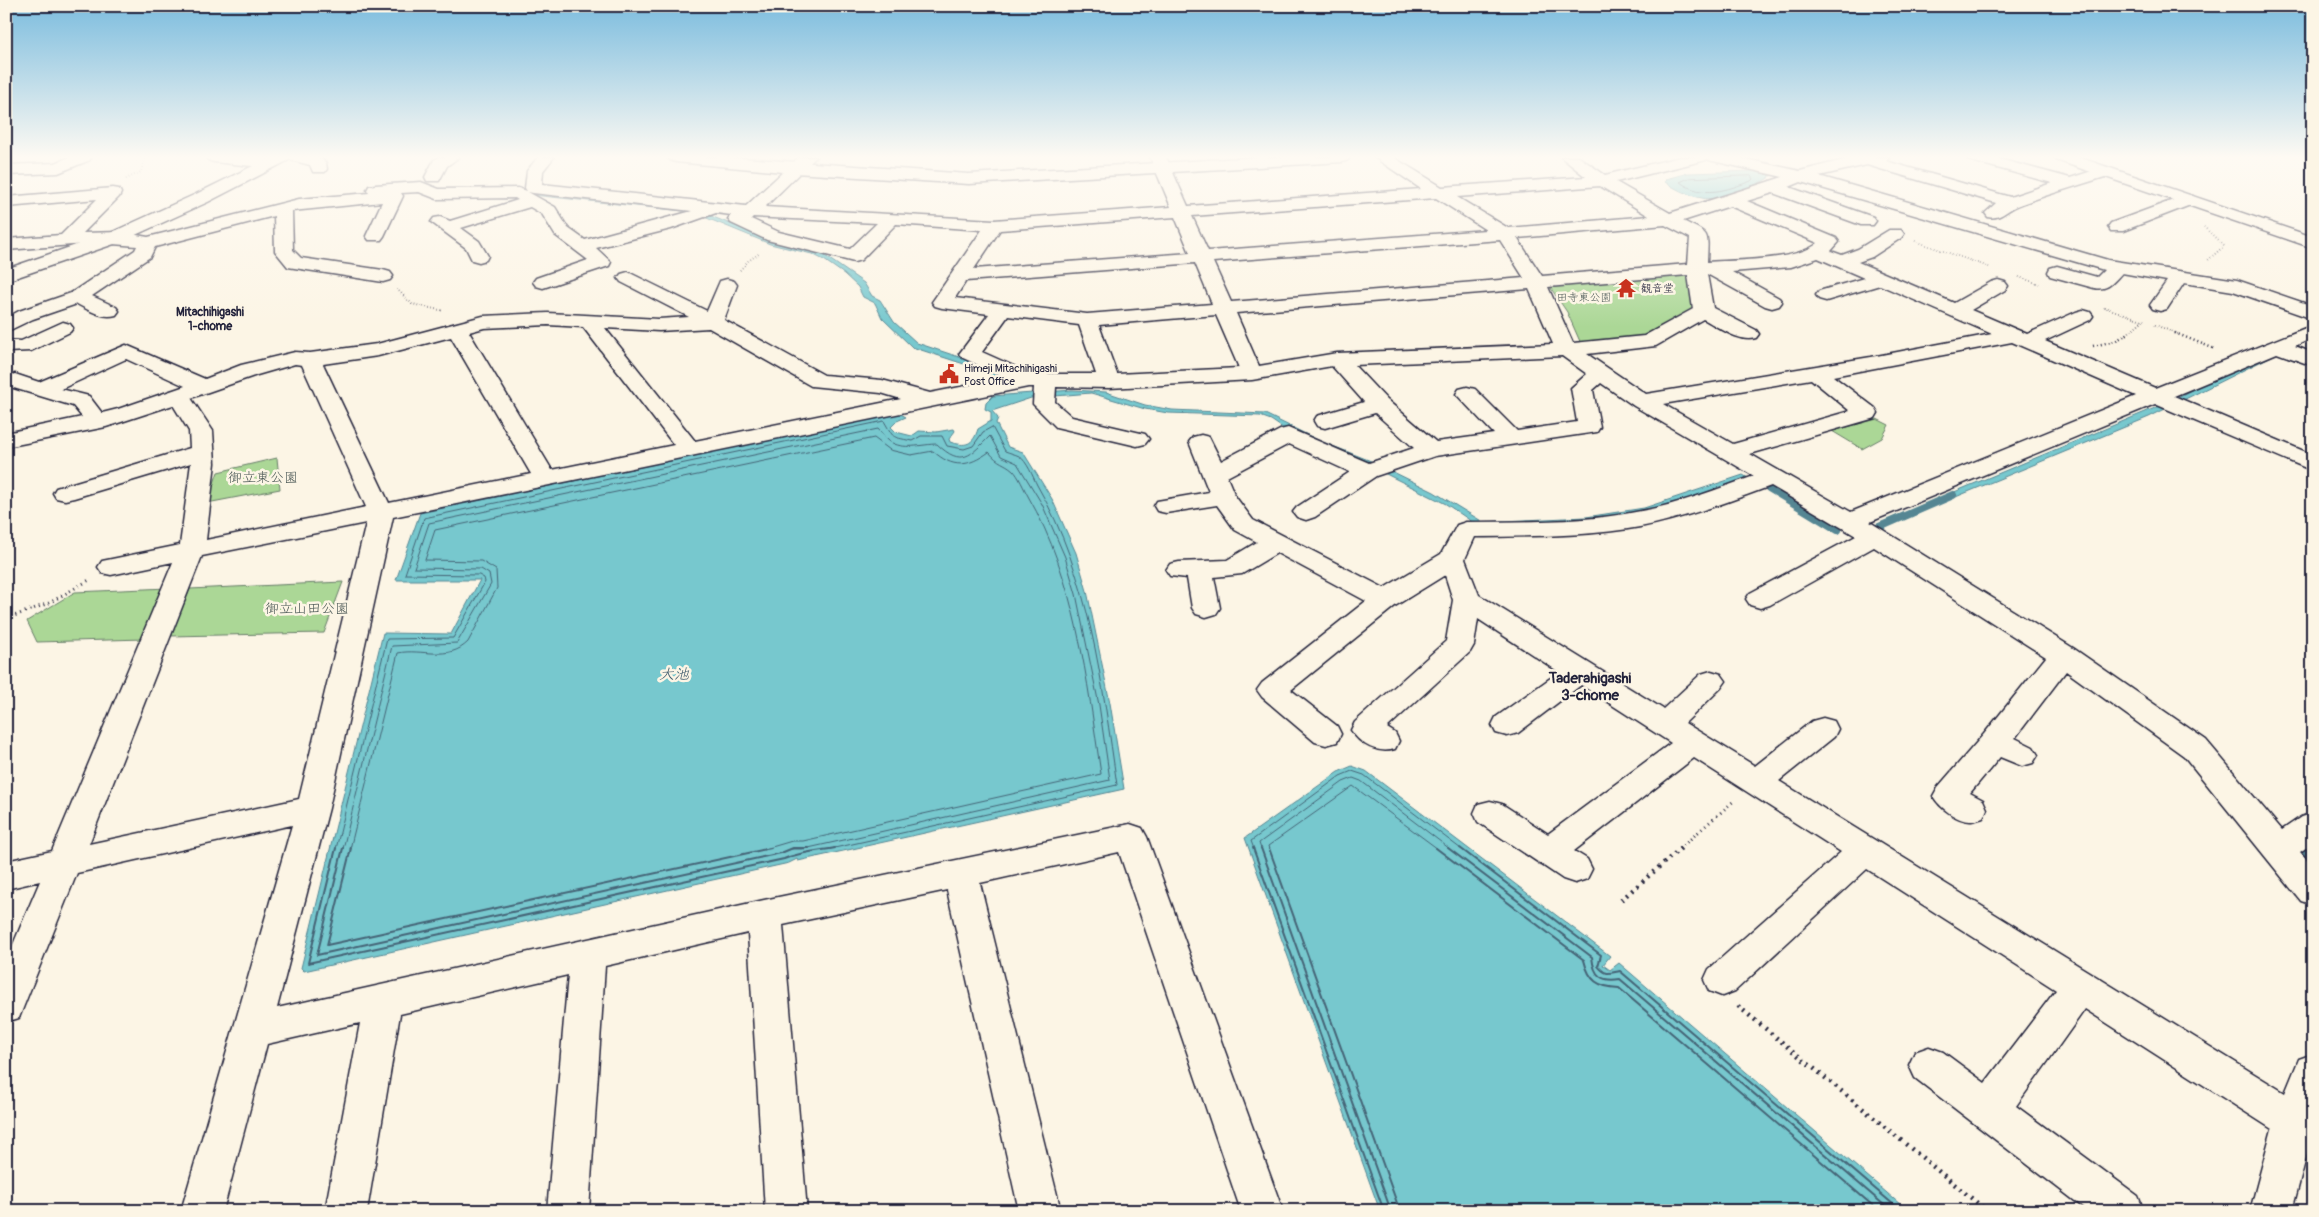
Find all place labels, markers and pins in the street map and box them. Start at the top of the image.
temple icon: 観音堂 [1615,277,1637,299]
place label: 観音堂 [1641,282,1674,295]
place label: Himeji Mitachihigashi Post Office [964,362,1057,388]
public building icon: Himeji Mitachihigashi Post Office [938,363,960,385]

